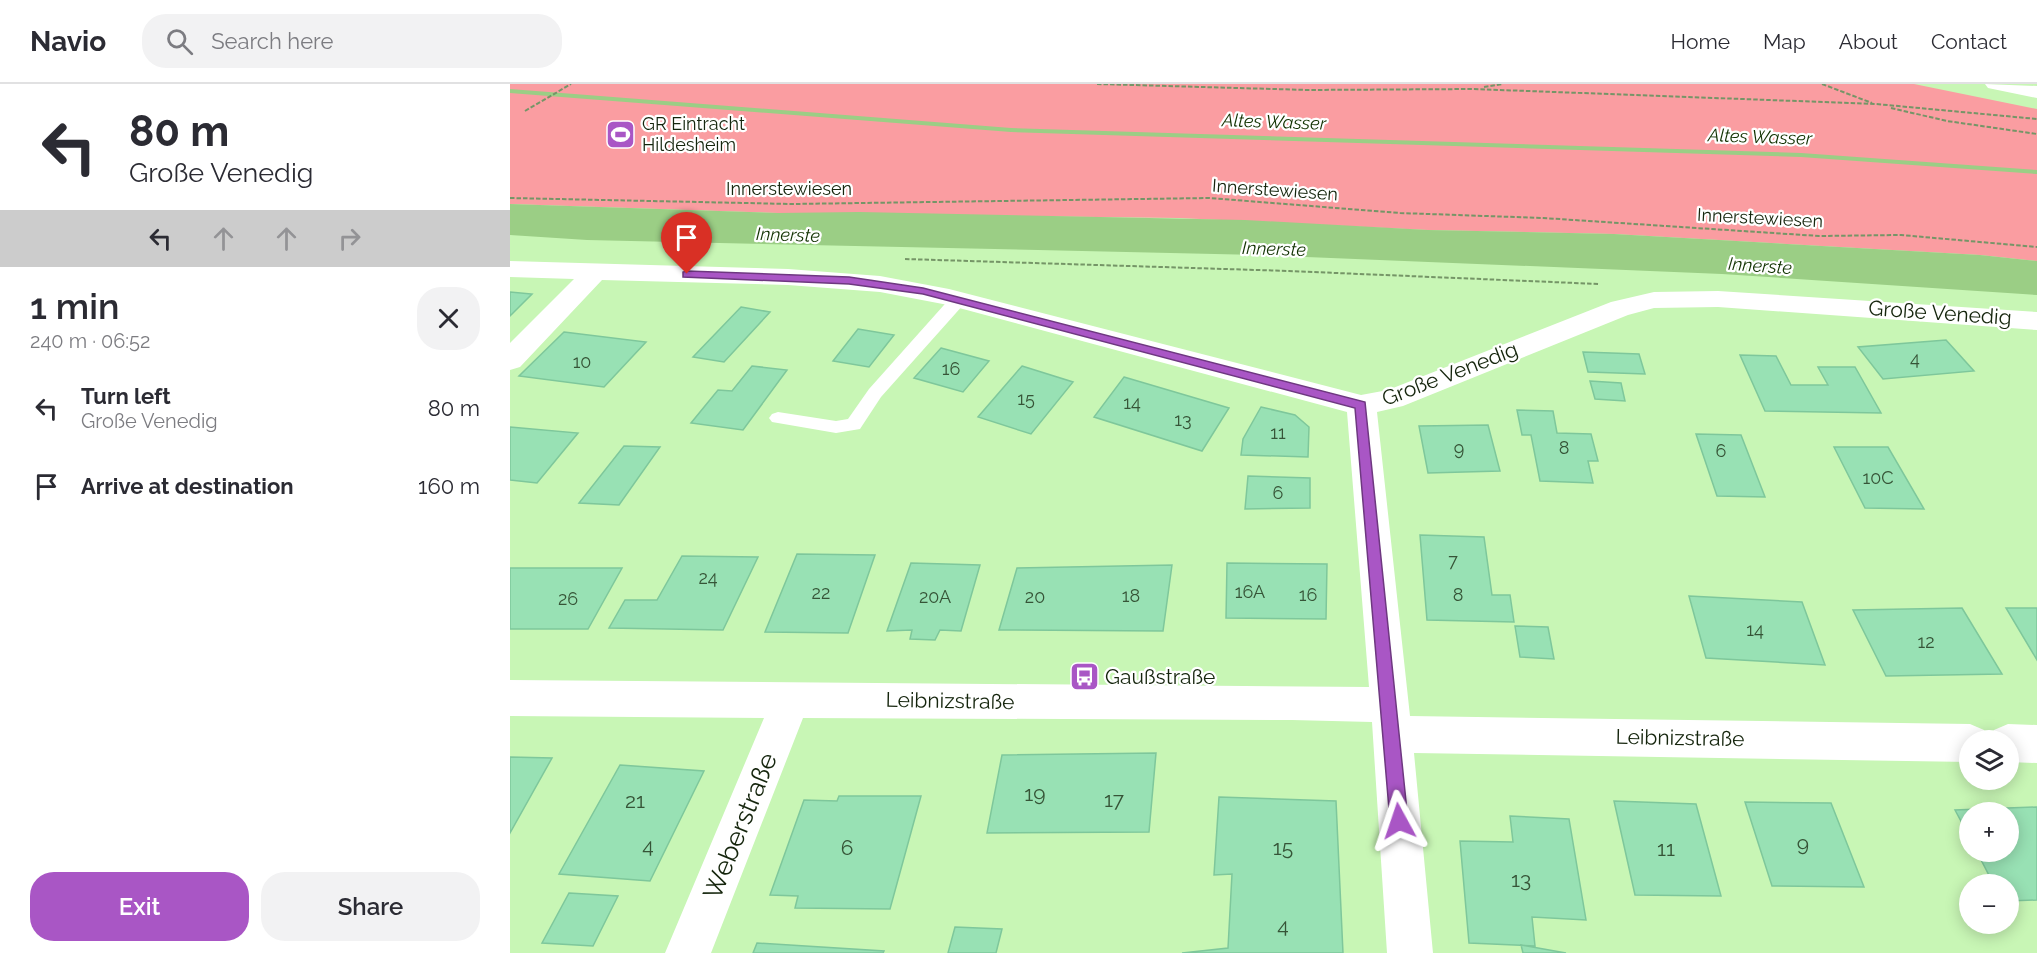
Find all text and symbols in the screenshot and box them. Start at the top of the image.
search box [142,14,562,68]
text: Navio [30,25,106,58]
icon: search [163,25,196,58]
text: Search here [211,28,333,54]
text: Home [1671,29,1730,54]
text: Map [1763,29,1806,54]
text: About [1839,29,1898,54]
text: Contact [1931,29,2007,54]
text: 80 m [129,107,229,156]
icon: left [30,108,108,186]
water label: Altes Wasser [1221,109,1327,134]
place label: GR Eintracht Hildesheim [642,113,745,155]
sports icon: GR Eintracht Hildesheim [605,118,637,150]
water label: Altes Wasser [1707,124,1813,149]
text: Große Venedig [129,157,313,188]
street label: Innerstewiesen [1211,175,1339,204]
street label: Innerstewiesen [726,178,852,199]
street label: Innerstewiesen [1697,204,1824,231]
pin [661,212,712,274]
icon: arrive [670,221,703,254]
icon: left [144,222,177,255]
icon: ahead [207,222,240,255]
icon: ahead [270,222,303,255]
icon: right [333,222,366,255]
water label: Innerste [756,223,821,246]
water label: Innerste [1242,237,1307,260]
water label: Innerste [1727,253,1793,278]
text: 1 min [30,285,119,327]
button: close [417,287,480,350]
street label: Große Venedig [1868,295,2012,330]
text: 240 m · 06:52 [30,329,150,353]
street label: Große Venedig [1378,336,1521,411]
house number: 4 [1910,348,1920,369]
house number: 10 [573,351,591,372]
house number: 16 [942,358,960,379]
text: Turn left [81,383,171,409]
house number: 15 [1017,388,1035,409]
icon: left [30,392,63,425]
house number: 14 [1123,392,1141,413]
text: 80 m [428,395,480,421]
text: Große Venedig [81,409,218,433]
house number: 13 [1174,409,1192,430]
house number: 11 [1270,422,1286,443]
house number: 8 [1559,437,1569,458]
house number: 9 [1454,438,1464,459]
house number: 6 [1716,440,1727,461]
house number: 10C [1862,467,1894,488]
icon: arrive [30,470,63,503]
text: Arrive at destination [81,473,294,499]
text: 160 m [418,473,480,499]
house number: 6 [1273,482,1284,503]
house number: 7 [1448,550,1458,571]
house number: 24 [698,567,718,588]
house number: 16A [1235,581,1265,602]
house number: 22 [812,582,830,603]
house number: 16 [1299,584,1317,605]
house number: 8 [1453,584,1463,605]
house number: 18 [1122,585,1140,606]
house number: 20A [919,586,951,607]
house number: 20 [1025,586,1045,607]
house number: 26 [558,588,578,609]
house number: 14 [1746,619,1764,640]
house number: 12 [1917,631,1935,652]
bus stop icon: Gaußstraße [1068,661,1100,693]
place label: Gaußstraße [1105,664,1215,689]
street label: Leibnizstraße [885,687,1015,714]
street label: Leibnizstraße [1615,724,1745,751]
map controls [1959,730,2019,934]
button: layers [1959,730,2019,790]
street label: Weberstraße [697,748,783,904]
house number: 19 [1024,781,1046,806]
house number: 17 [1104,787,1125,812]
house number: 21 [625,788,645,813]
position arrow [1367,789,1431,853]
button: + [1959,802,2019,862]
house number: 9 [1797,831,1809,856]
house number: 4 [642,833,654,858]
house number: 6 [841,835,853,860]
house number: 15 [1273,835,1293,860]
house number: 11 [1657,836,1675,861]
house number: 13 [1511,867,1531,892]
button: Exit [30,872,249,941]
button: Share [261,872,480,941]
button: − [1959,874,2019,934]
house number: 4 [1277,913,1289,938]

